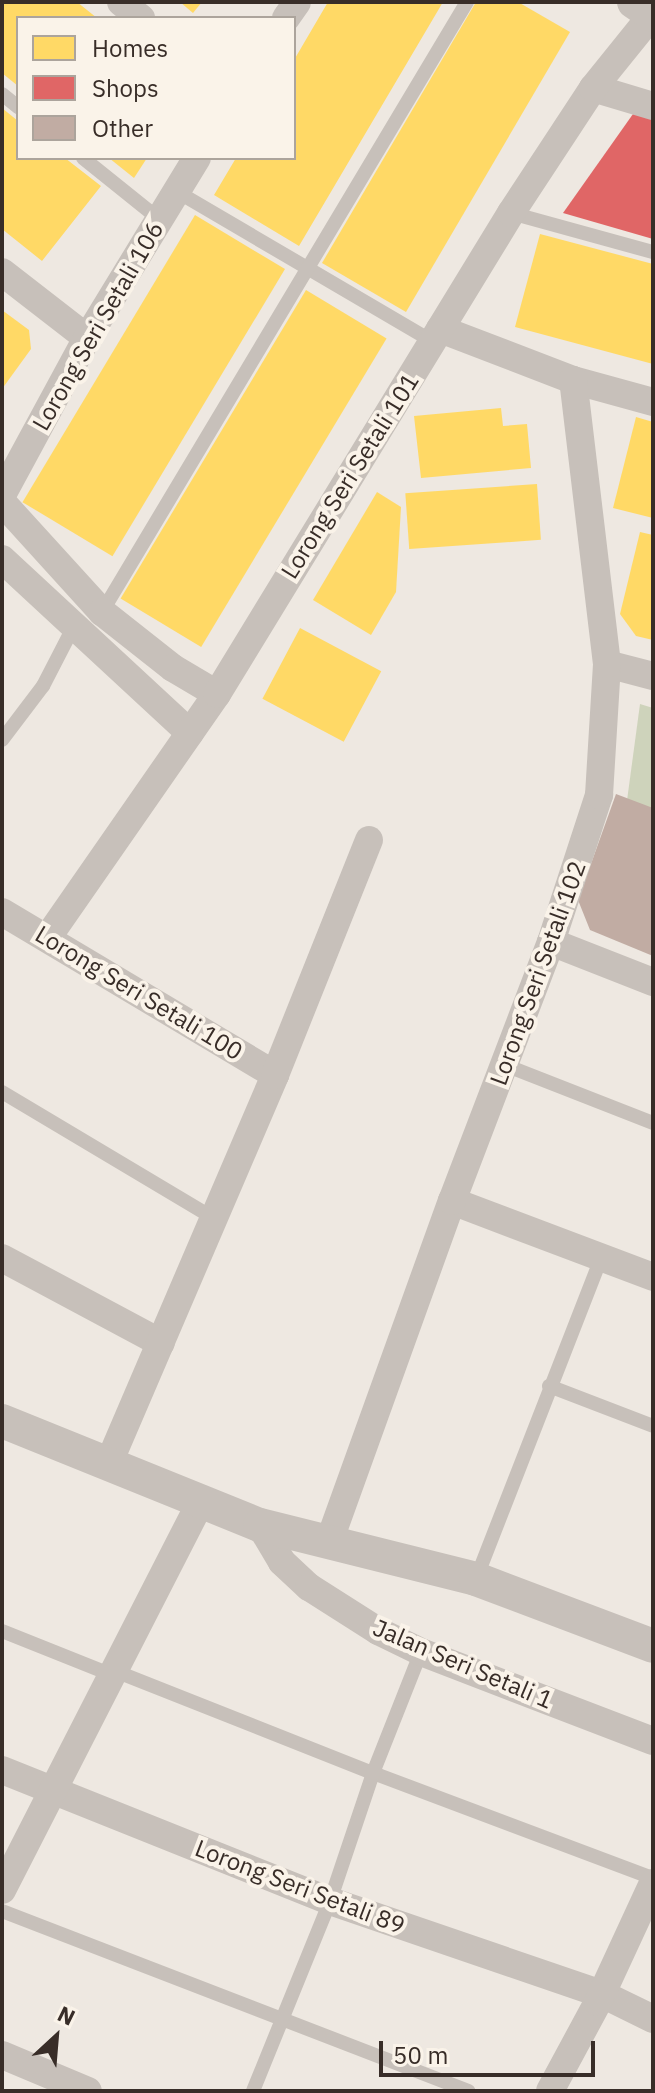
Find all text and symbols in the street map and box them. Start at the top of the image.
legend [16,16,296,160]
text: Homes [92,32,168,64]
text: Shops [92,72,159,104]
text: Other [92,112,153,144]
street label: Lorong Seri Setali 106 [26,216,170,436]
street label: Lorong Seri Setali 101 [275,368,425,584]
street label: Lorong Seri Setali 102 [484,857,592,1089]
street label: Lorong Seri Setali 100 [30,920,248,1066]
street label: Jalan Seri Setali 1 [369,1613,557,1715]
street label: Lorong Seri Setali 89 [191,1834,409,1940]
north arrow [16,1997,96,2077]
text: N [53,1998,80,2032]
scale bar [383,2025,599,2075]
text: 50 m [393,2039,448,2071]

